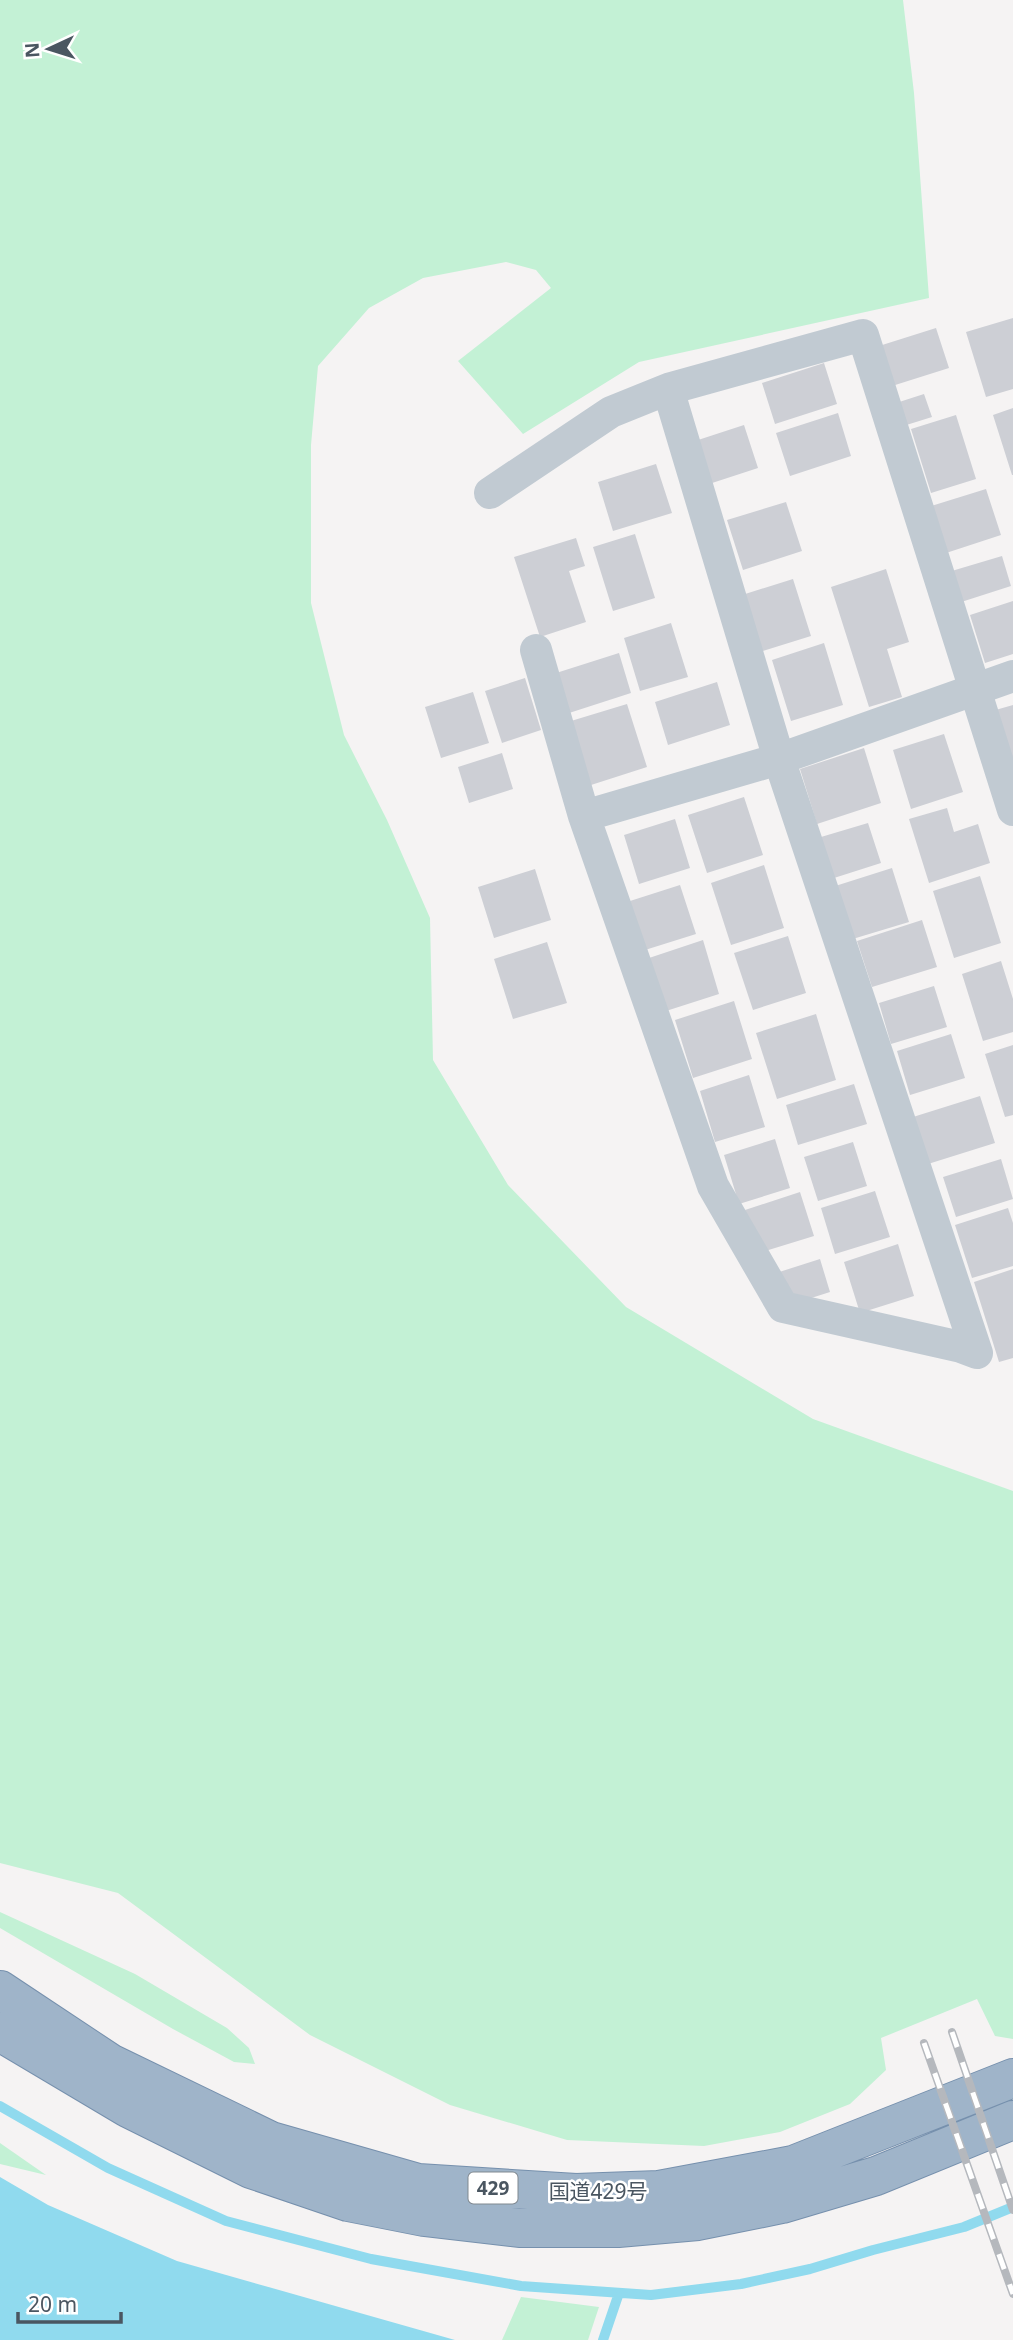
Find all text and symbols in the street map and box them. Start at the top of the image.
north arrow [14,14,84,84]
text: N [19,42,46,59]
road number: 429 [468,2172,518,2204]
street label: 国道429号 [548,2177,648,2205]
scale bar [18,2280,121,2324]
text: 20 m [28,2290,77,2318]

